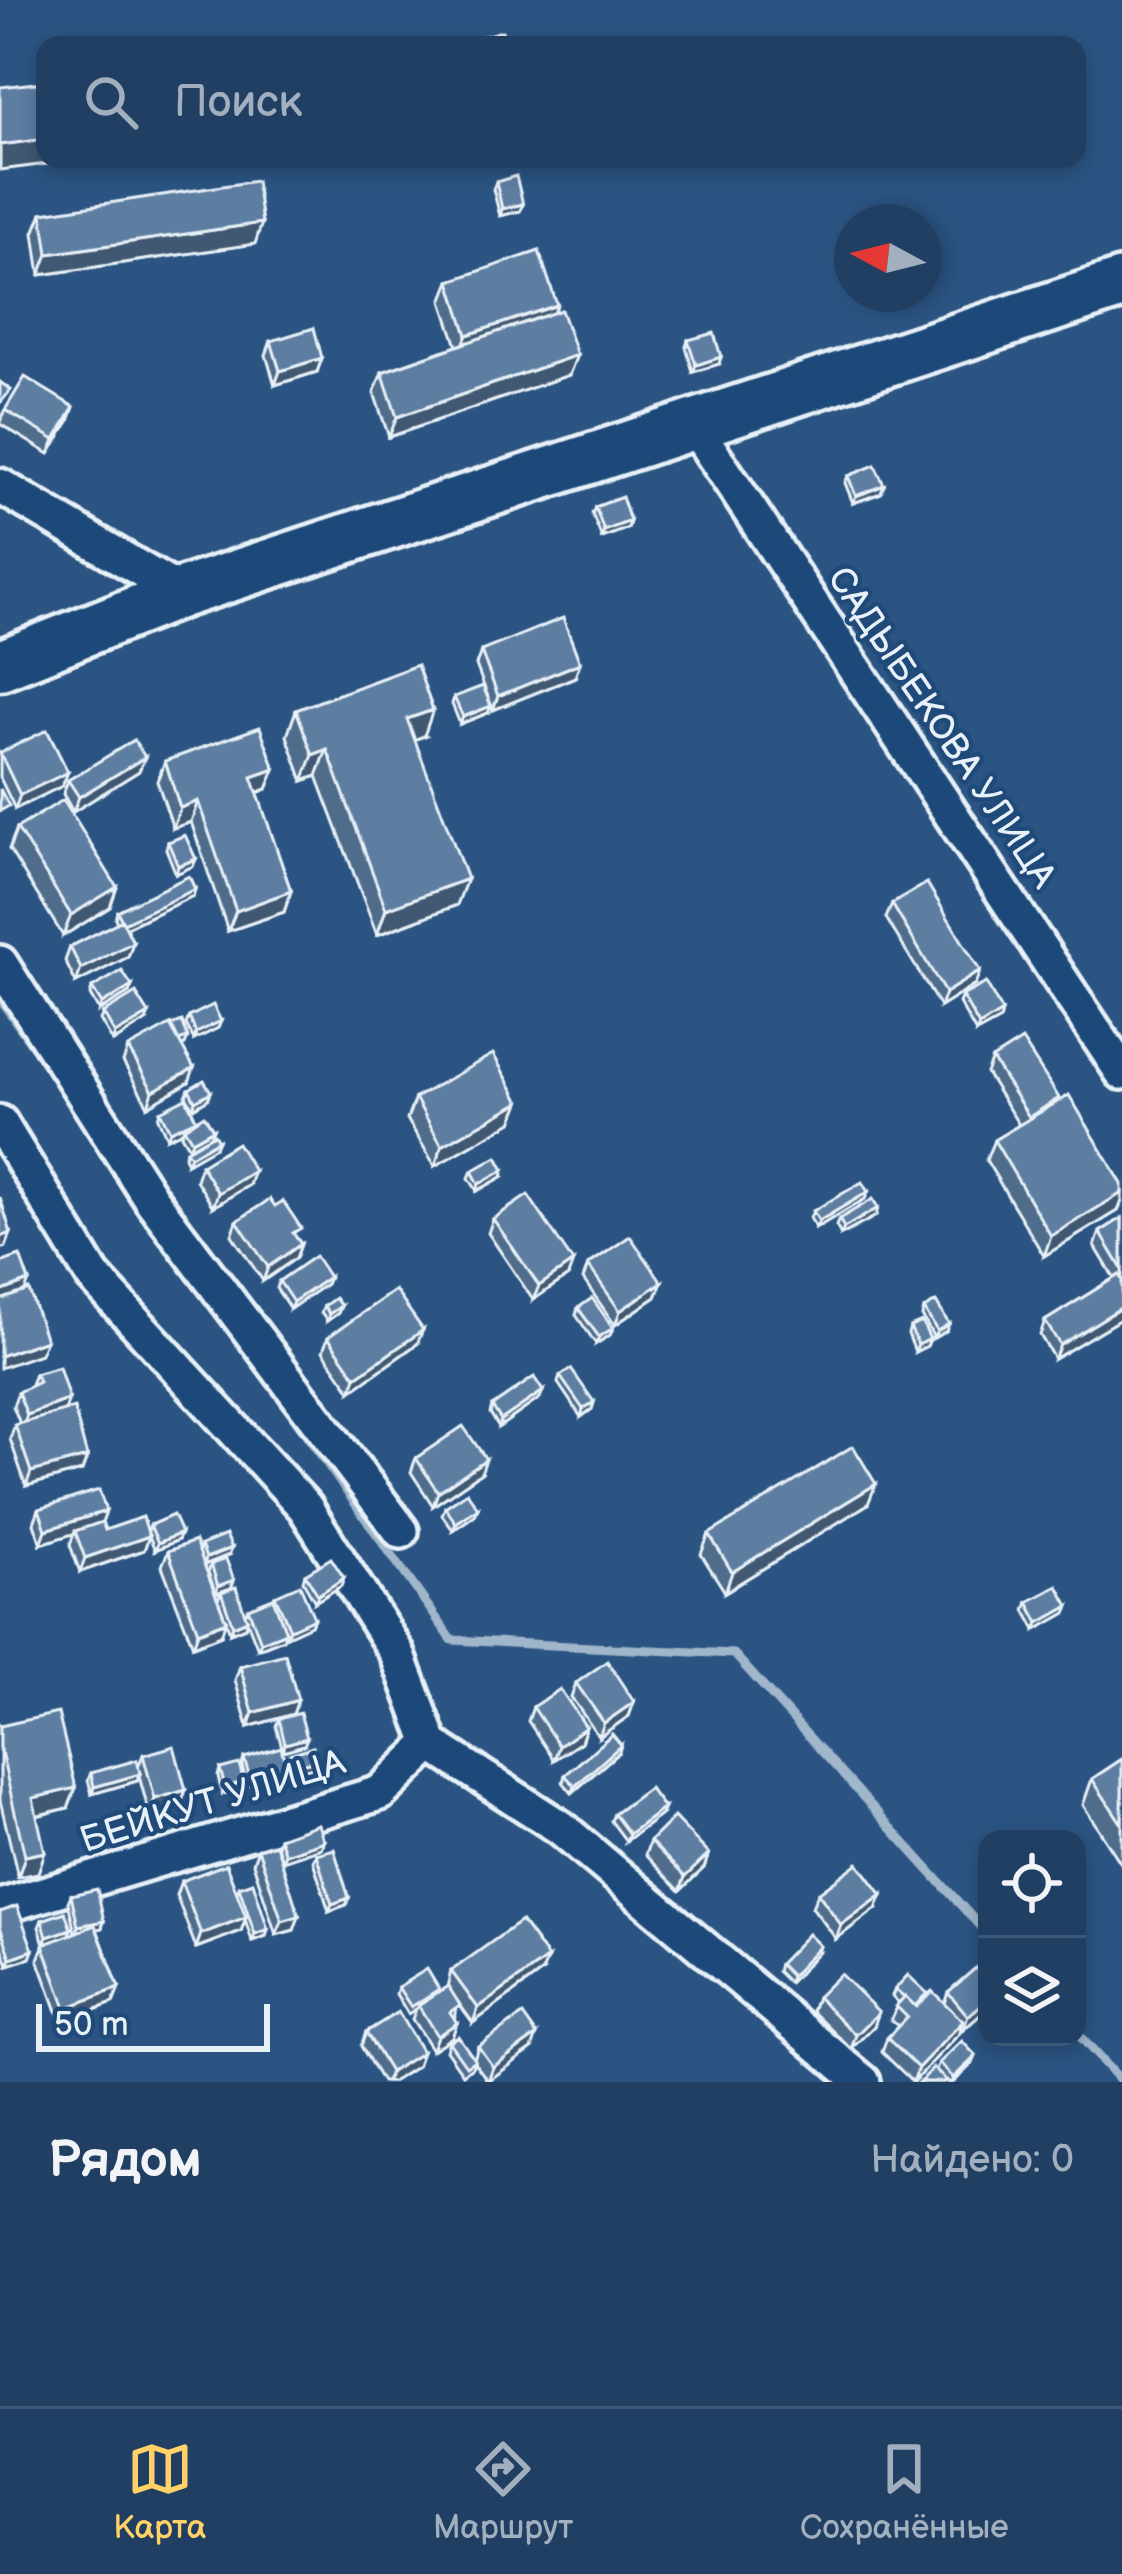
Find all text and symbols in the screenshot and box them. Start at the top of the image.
search box [36,36,1086,168]
icon: search [78,69,144,135]
text: Поиск [174,75,302,130]
north arrow [834,204,942,312]
street label: САДЫБЕКОВА УЛИЦА [818,559,1065,897]
street label: БЕЙКУТ УЛИЦА [75,1741,351,1863]
map controls [978,1830,1086,2046]
button: locate [978,1830,1086,1938]
button: layers [978,1938,1086,2046]
scale bar [36,1998,270,2051]
text: 50 m [54,2005,129,2045]
text: Рядом [48,2130,202,2191]
text: Найдено: 0 [871,2137,1074,2184]
tab: Карта [113,2436,206,2548]
tab: Маршрут [433,2436,573,2548]
tab: Сохранённые [800,2436,1009,2548]

